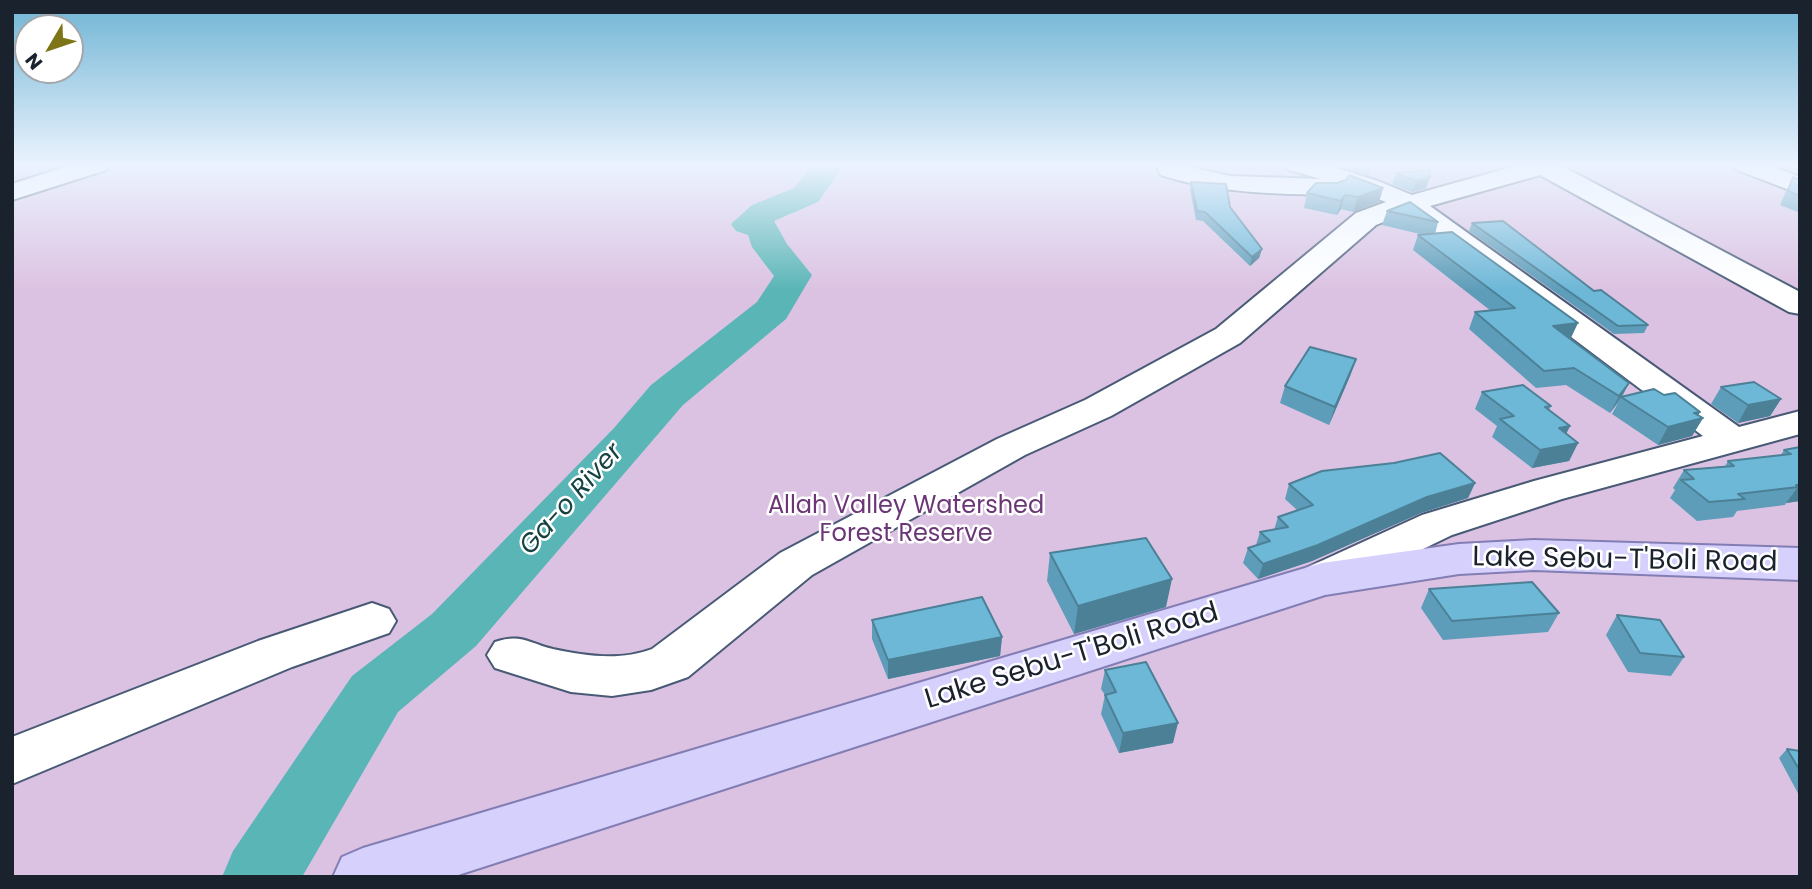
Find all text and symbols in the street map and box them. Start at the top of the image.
north arrow [14,14,84,84]
text: N [19,47,49,75]
water label: Ga-o River [514,438,630,562]
park label: Allah Valley Watershed Forest Reserve [768,493,1044,549]
street label: Lake Sebu-T'Boli Road [1472,542,1778,580]
street label: Lake Sebu-T'Boli Road [921,596,1223,718]

